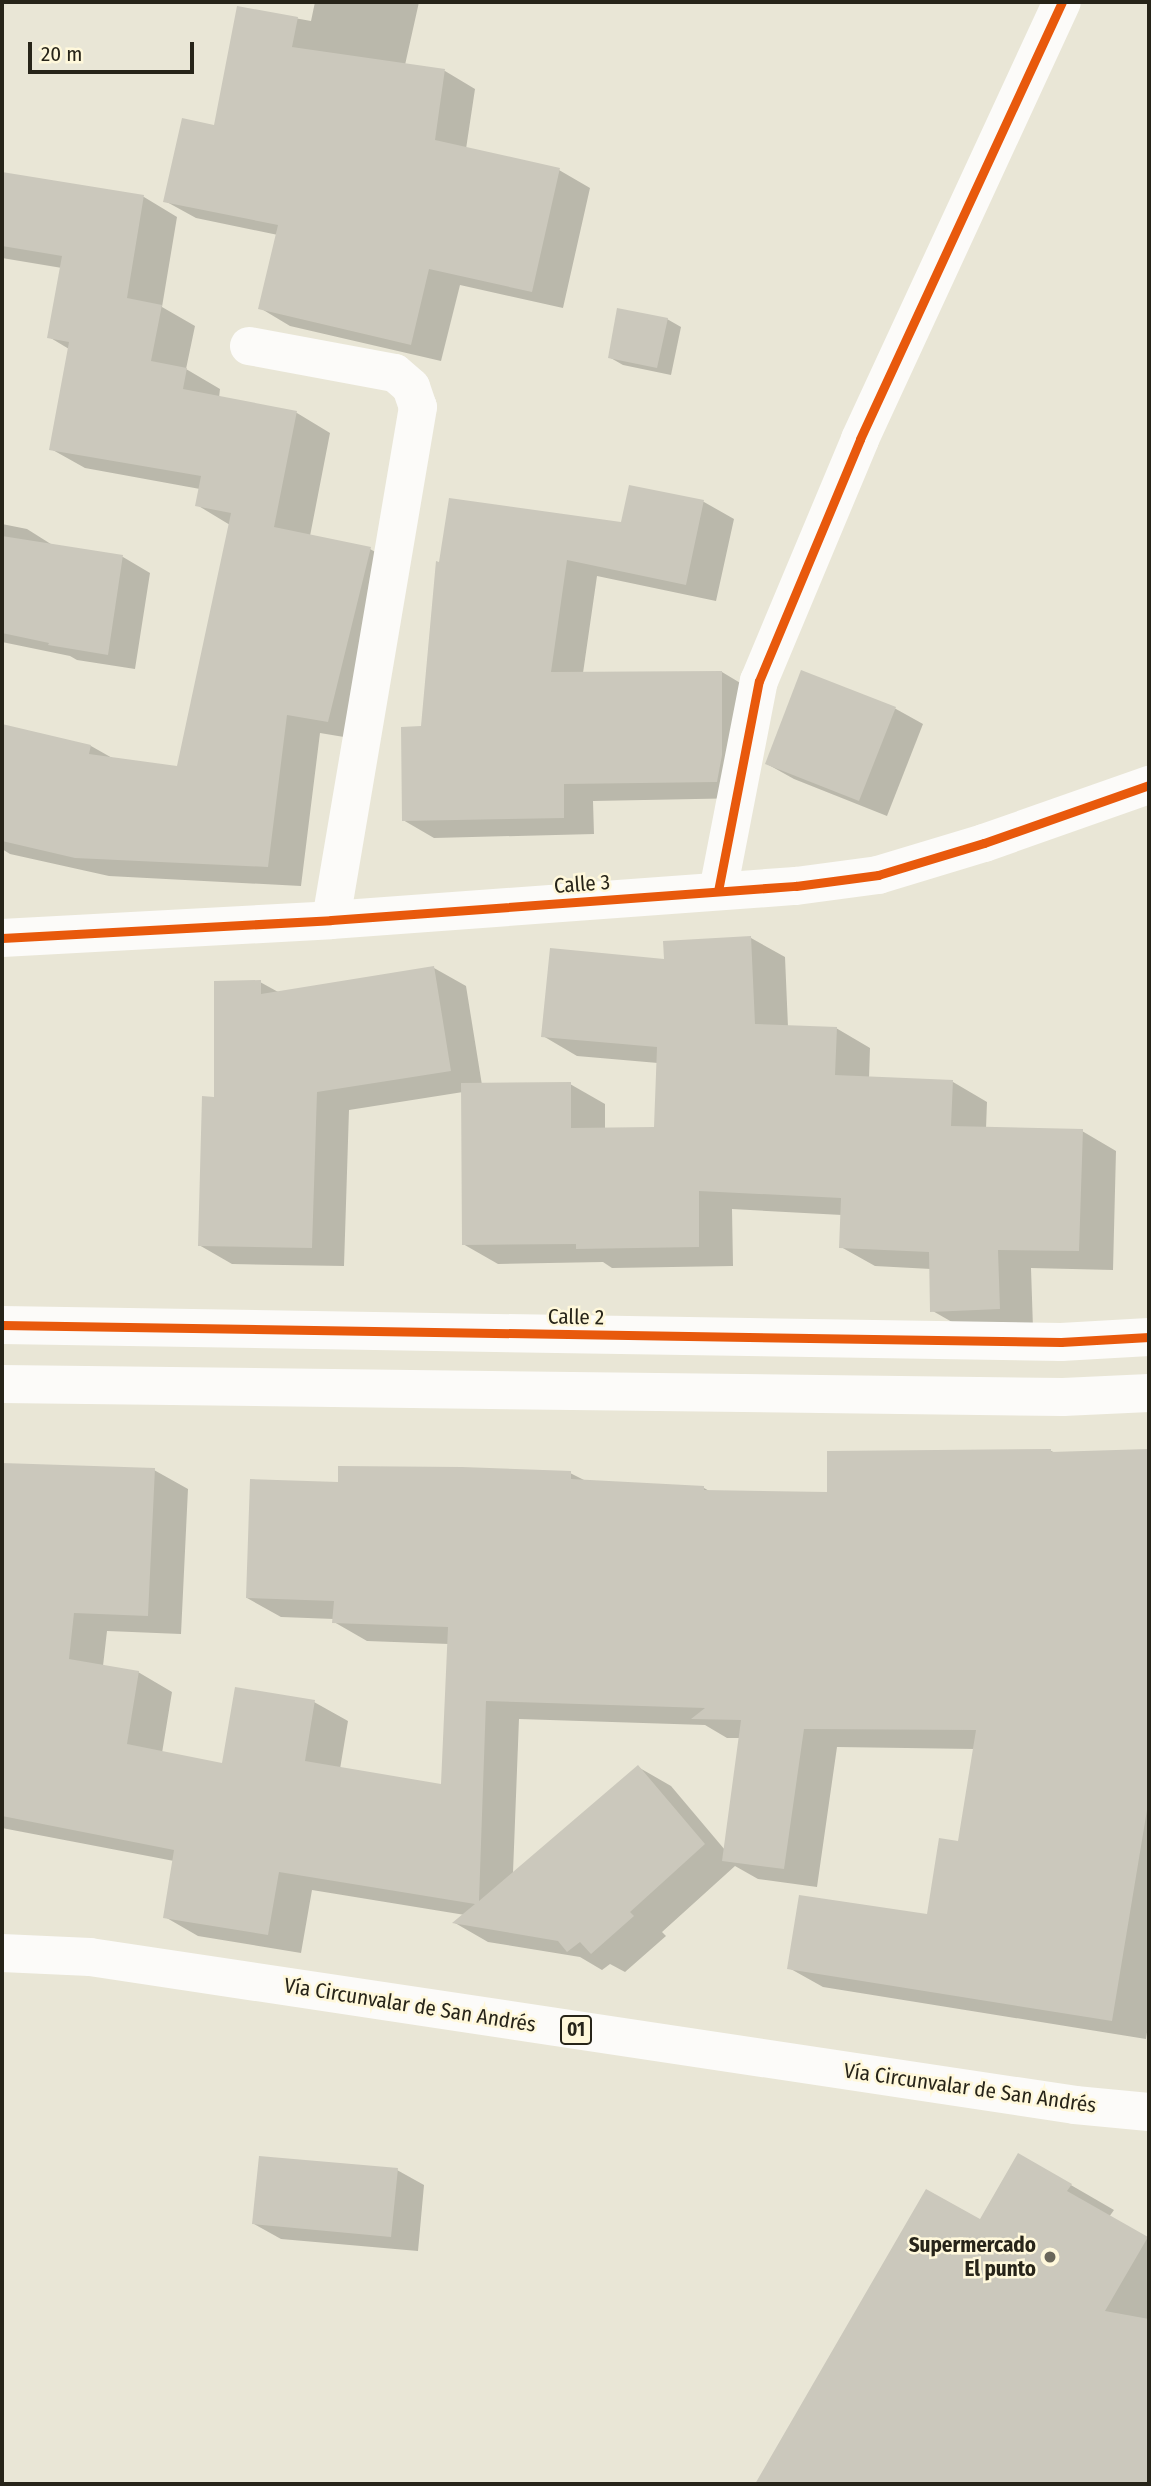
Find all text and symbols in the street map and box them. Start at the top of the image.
scale bar [32,28,198,72]
text: 20 m [41,41,82,67]
street label: Calle 3 [553,869,611,899]
street label: Calle 2 [548,1304,604,1330]
street label: Vía Circunvalar de San Andrés [282,1973,538,2037]
road number: 01 [558,2014,594,2046]
street label: Vía Circunvalar de San Andrés [842,2058,1098,2118]
place label: Supermercado El punto [909,2232,1036,2282]
marker: Supermercado El punto [1042,2249,1058,2265]

